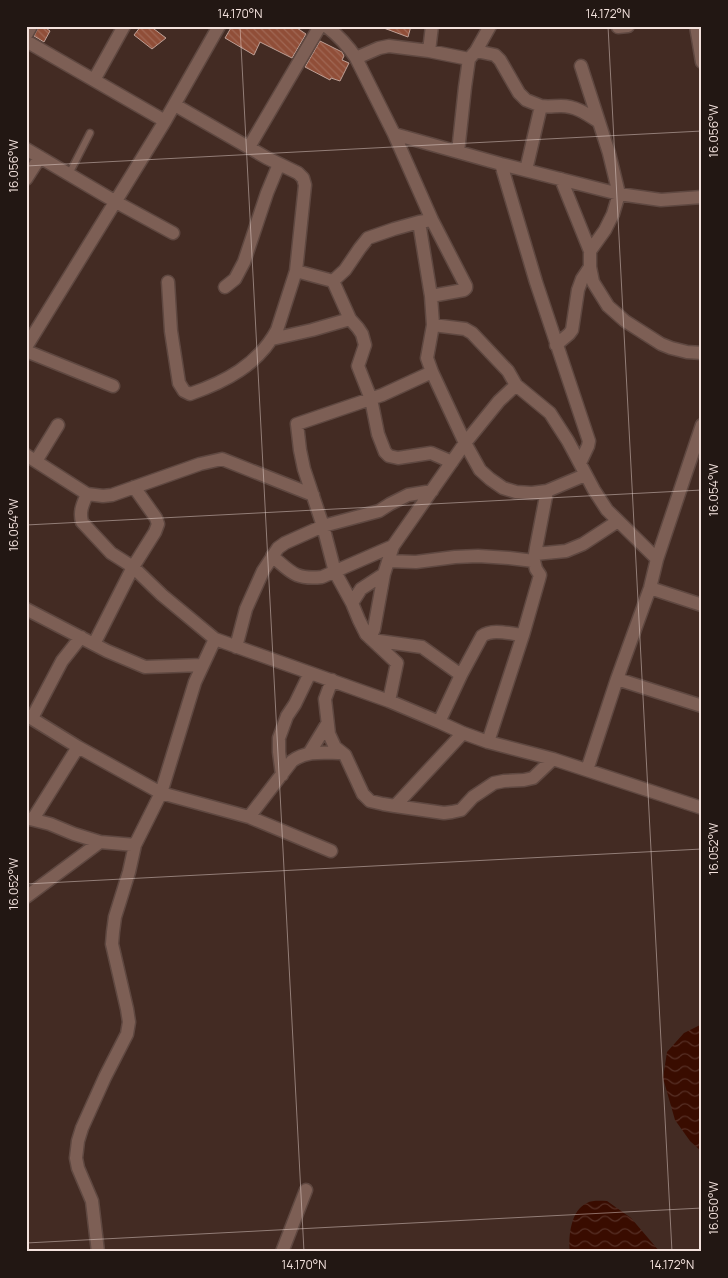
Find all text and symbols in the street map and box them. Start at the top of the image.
text: 14.170°N [218,5,262,22]
text: 14.172°N [586,5,630,22]
text: 16.056°W [705,103,722,158]
text: 16.056°W [5,138,22,193]
text: 16.054°W [705,463,722,517]
text: 16.054°W [5,498,22,552]
text: 16.052°W [705,822,722,875]
text: 16.052°W [5,857,22,910]
text: 16.050°W [705,1181,722,1235]
text: 14.170°N [282,1256,326,1273]
text: 14.172°N [650,1256,694,1273]

